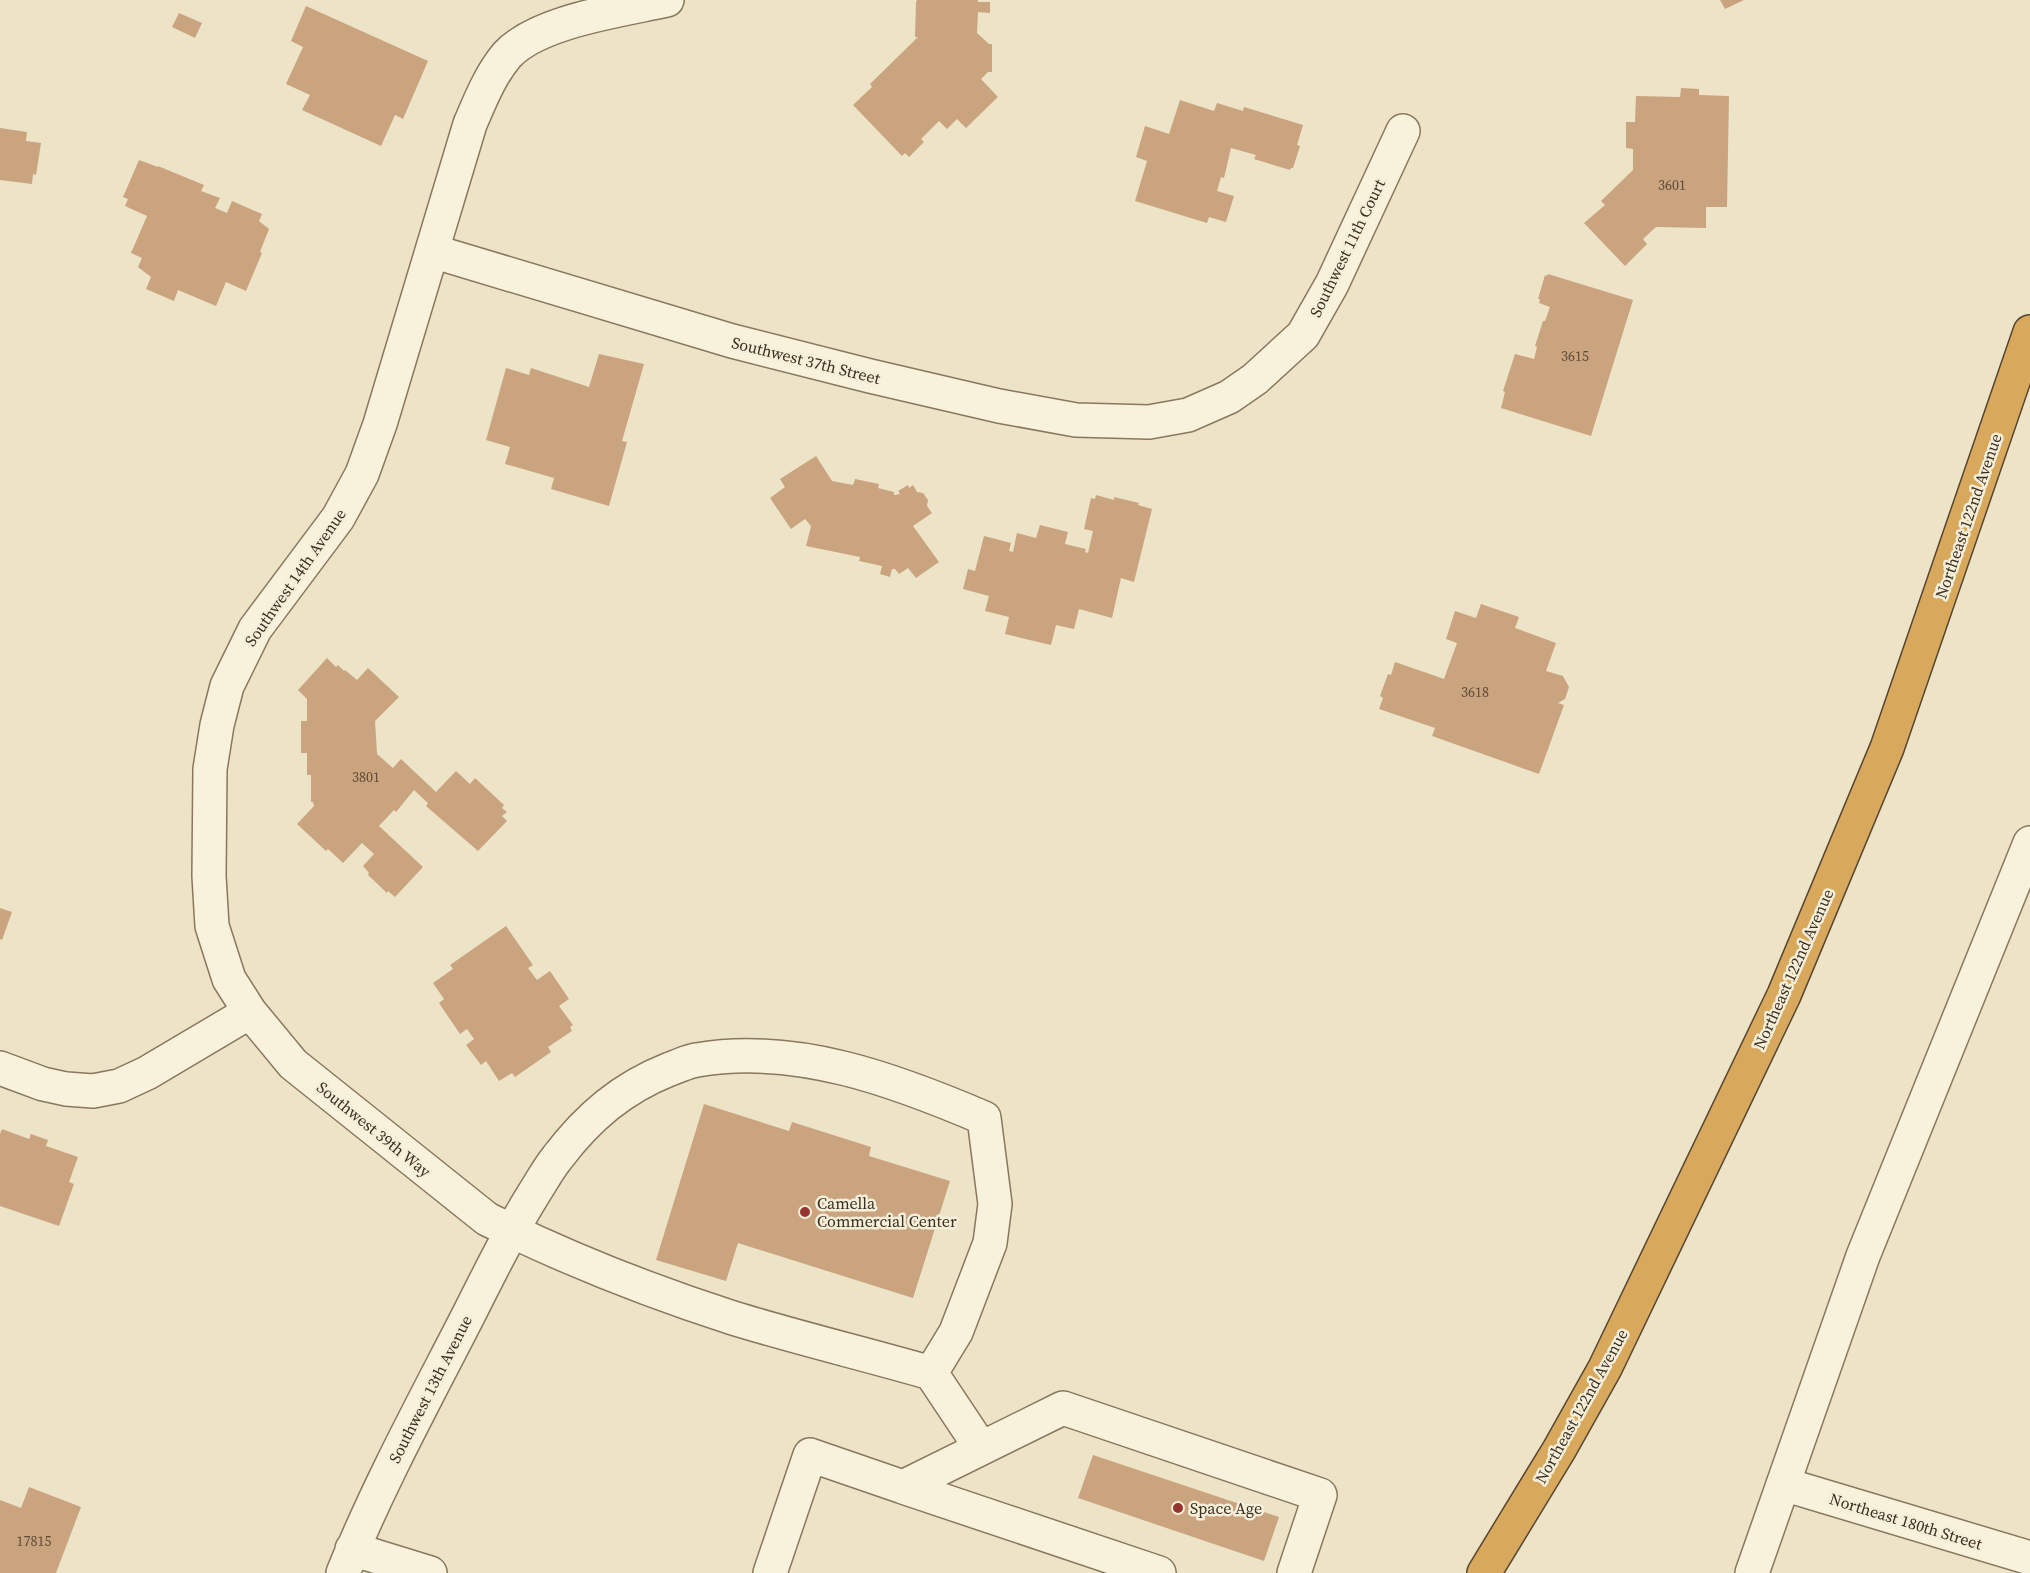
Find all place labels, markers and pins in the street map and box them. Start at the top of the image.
place label: Camella Commercial Center [817,1192,957,1232]
marker: Camella Commercial Center [798,1205,812,1219]
place label: Space Age [1190,1497,1262,1519]
marker: Space Age [1171,1501,1185,1515]

